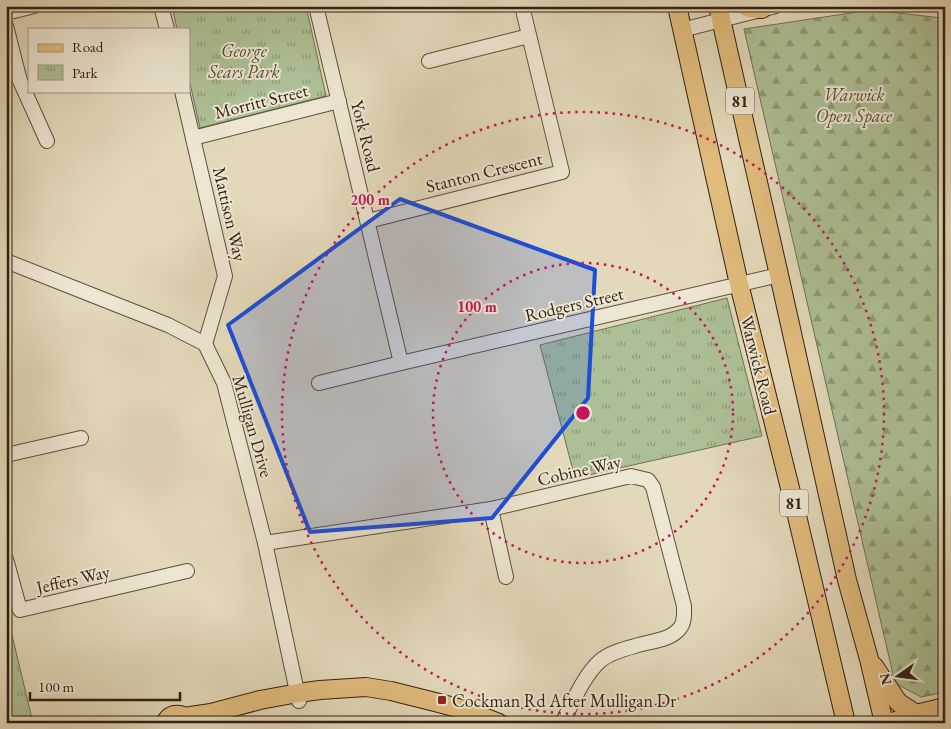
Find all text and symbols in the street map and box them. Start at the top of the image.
legend [28,28,190,92]
text: Road [72,37,104,56]
park label: George Sears Park [207,39,280,83]
text: Park [72,63,99,82]
street label: Morritt Street [212,78,311,124]
park label: Warwick Open Space [816,83,893,128]
road number: 81 [726,88,754,114]
street label: York Road [346,98,386,175]
street label: Stanton Crescent [423,146,545,198]
street label: Mattison Way [208,165,252,264]
text: 200 m [350,190,390,209]
street label: Rodgers Street [522,281,626,327]
text: 100 m [457,297,497,316]
street label: Warwick Road [736,313,783,418]
street label: Mulligan Drive [227,372,279,480]
centre of rings [574,404,592,422]
street label: Cobine Way [535,449,623,491]
road number: 81 [780,489,808,516]
street label: Jeffers Way [32,559,112,599]
north arrow [874,652,924,702]
scale bar [30,669,180,701]
text: N [875,671,895,687]
text: 100 m [38,677,75,696]
place label: Cockman Rd After Mulligan Dr [452,689,676,712]
marker: Cockman Rd After Mulligan Dr [436,694,448,706]

